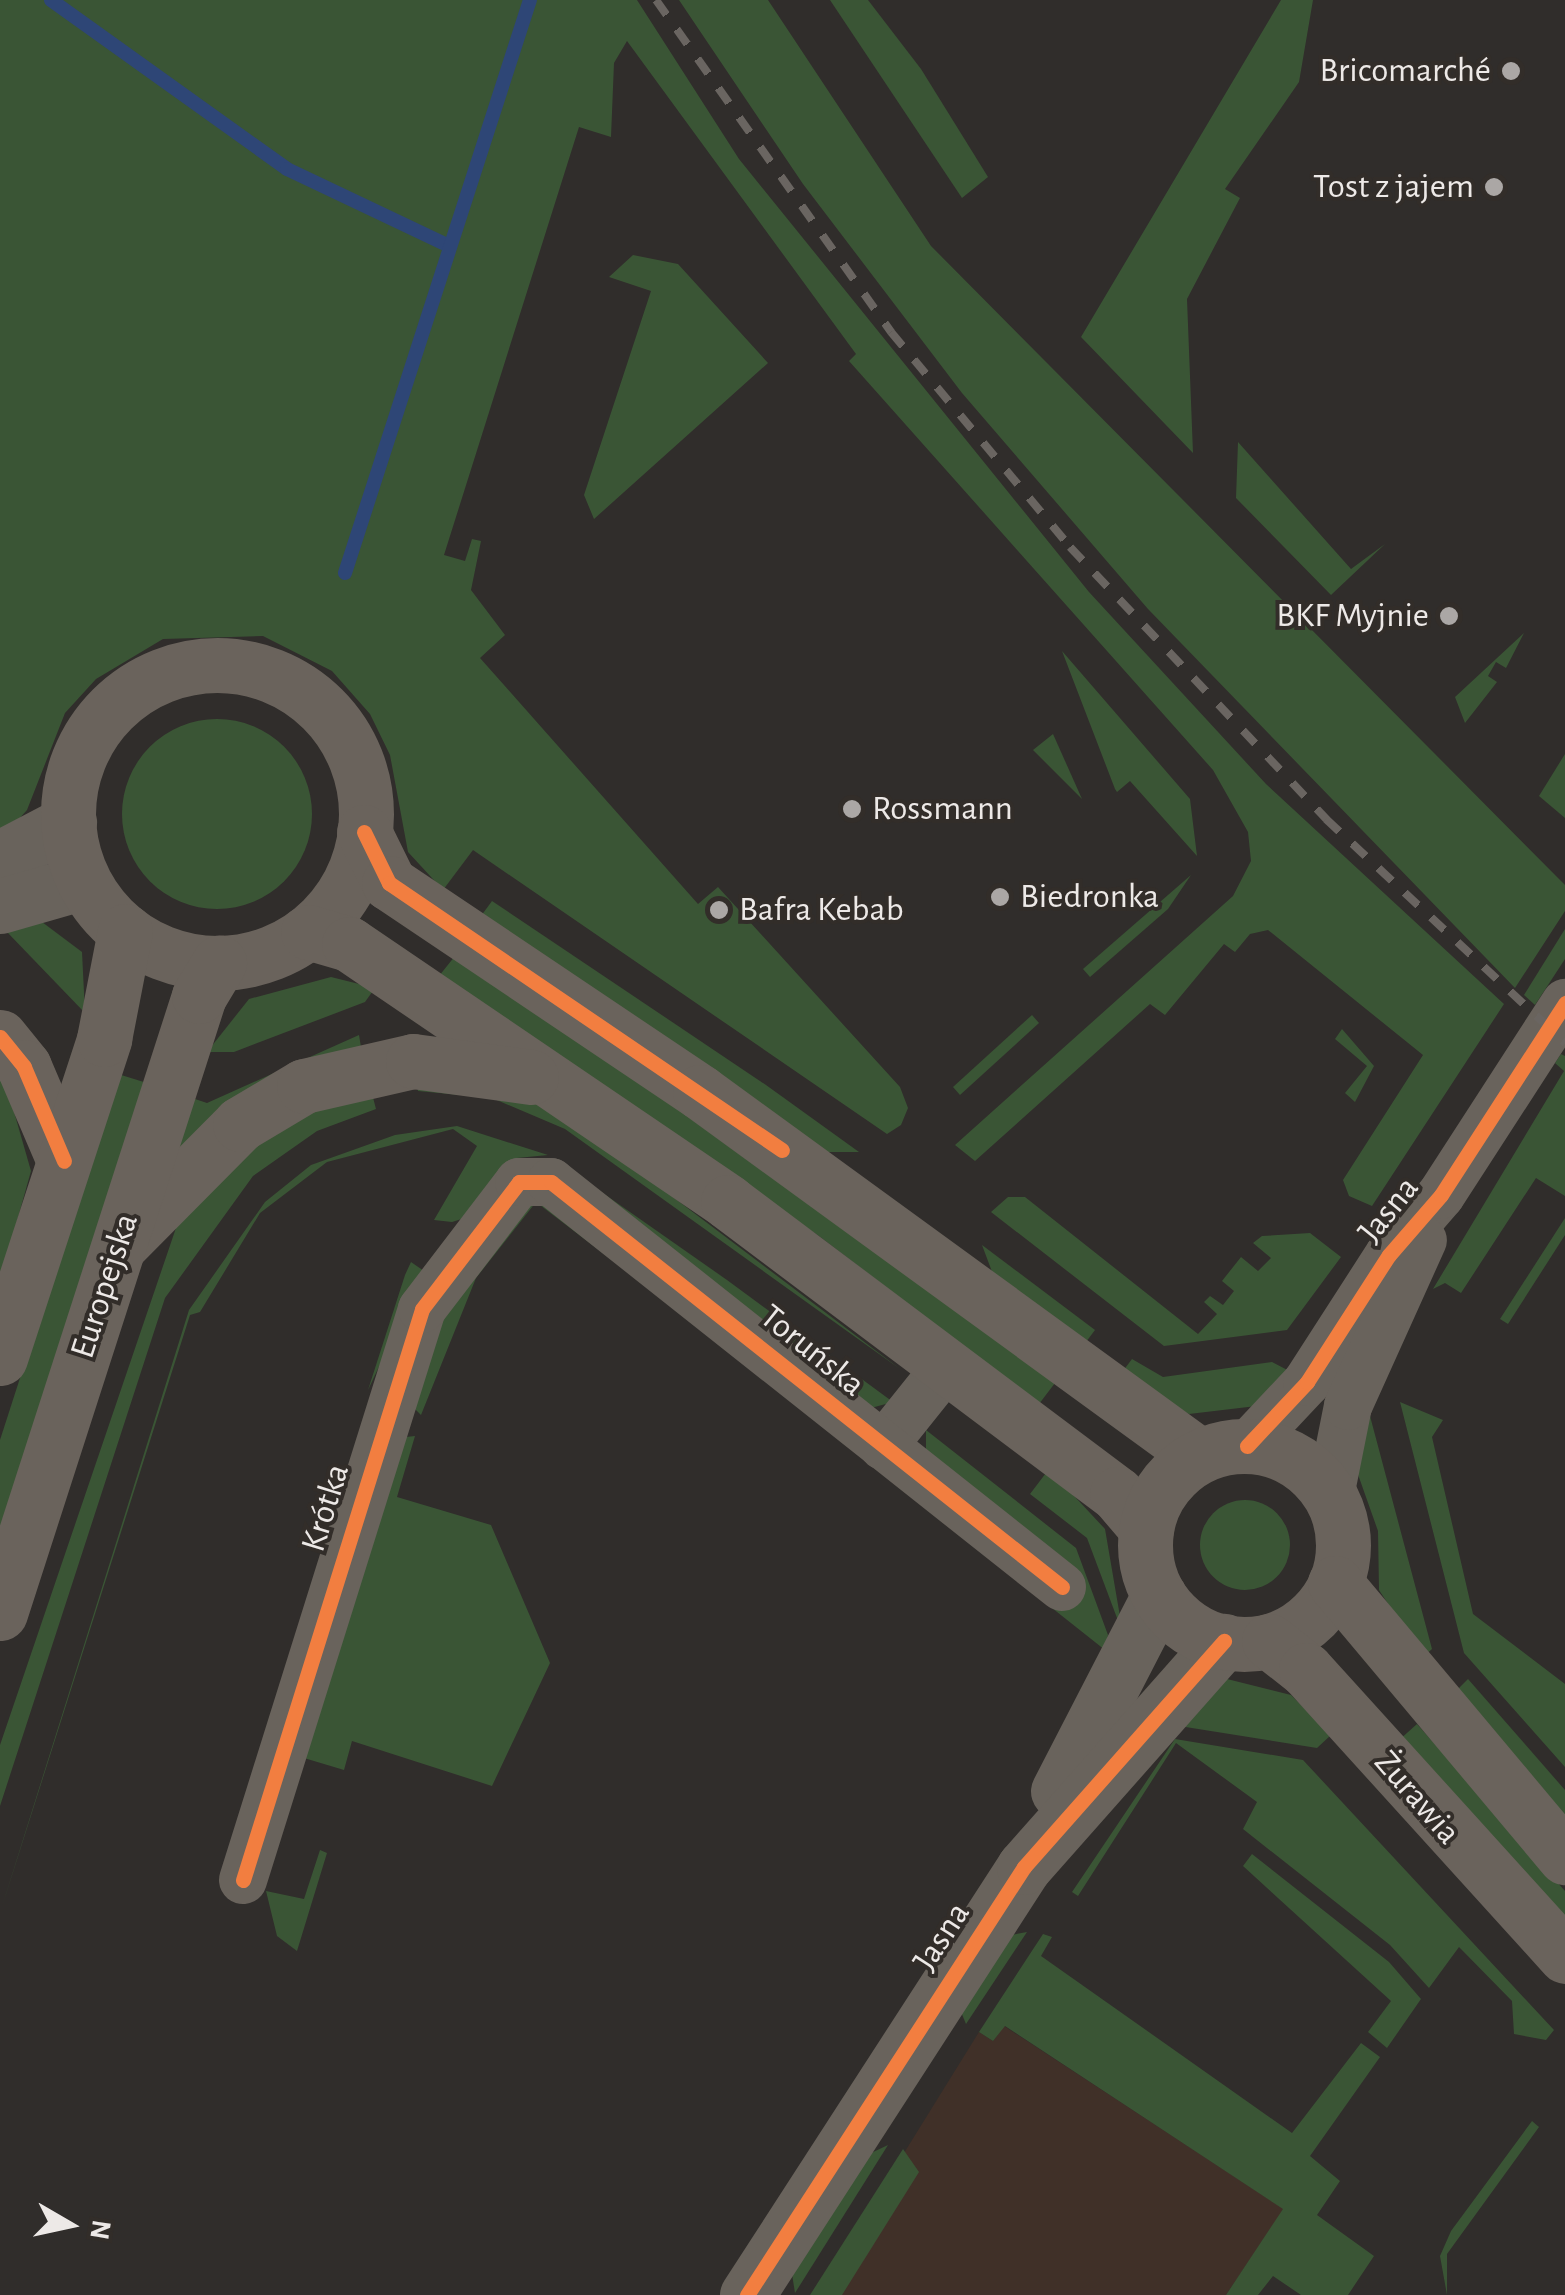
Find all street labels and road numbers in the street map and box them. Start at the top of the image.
street label: Jasna [1350,1168,1428,1252]
street label: Europejska [62,1208,148,1364]
street label: Toruńska [751,1296,873,1406]
street label: Krótka [293,1459,359,1557]
street label: Żurawia [1365,1743,1469,1853]
street label: Jasna [904,1895,980,1979]

